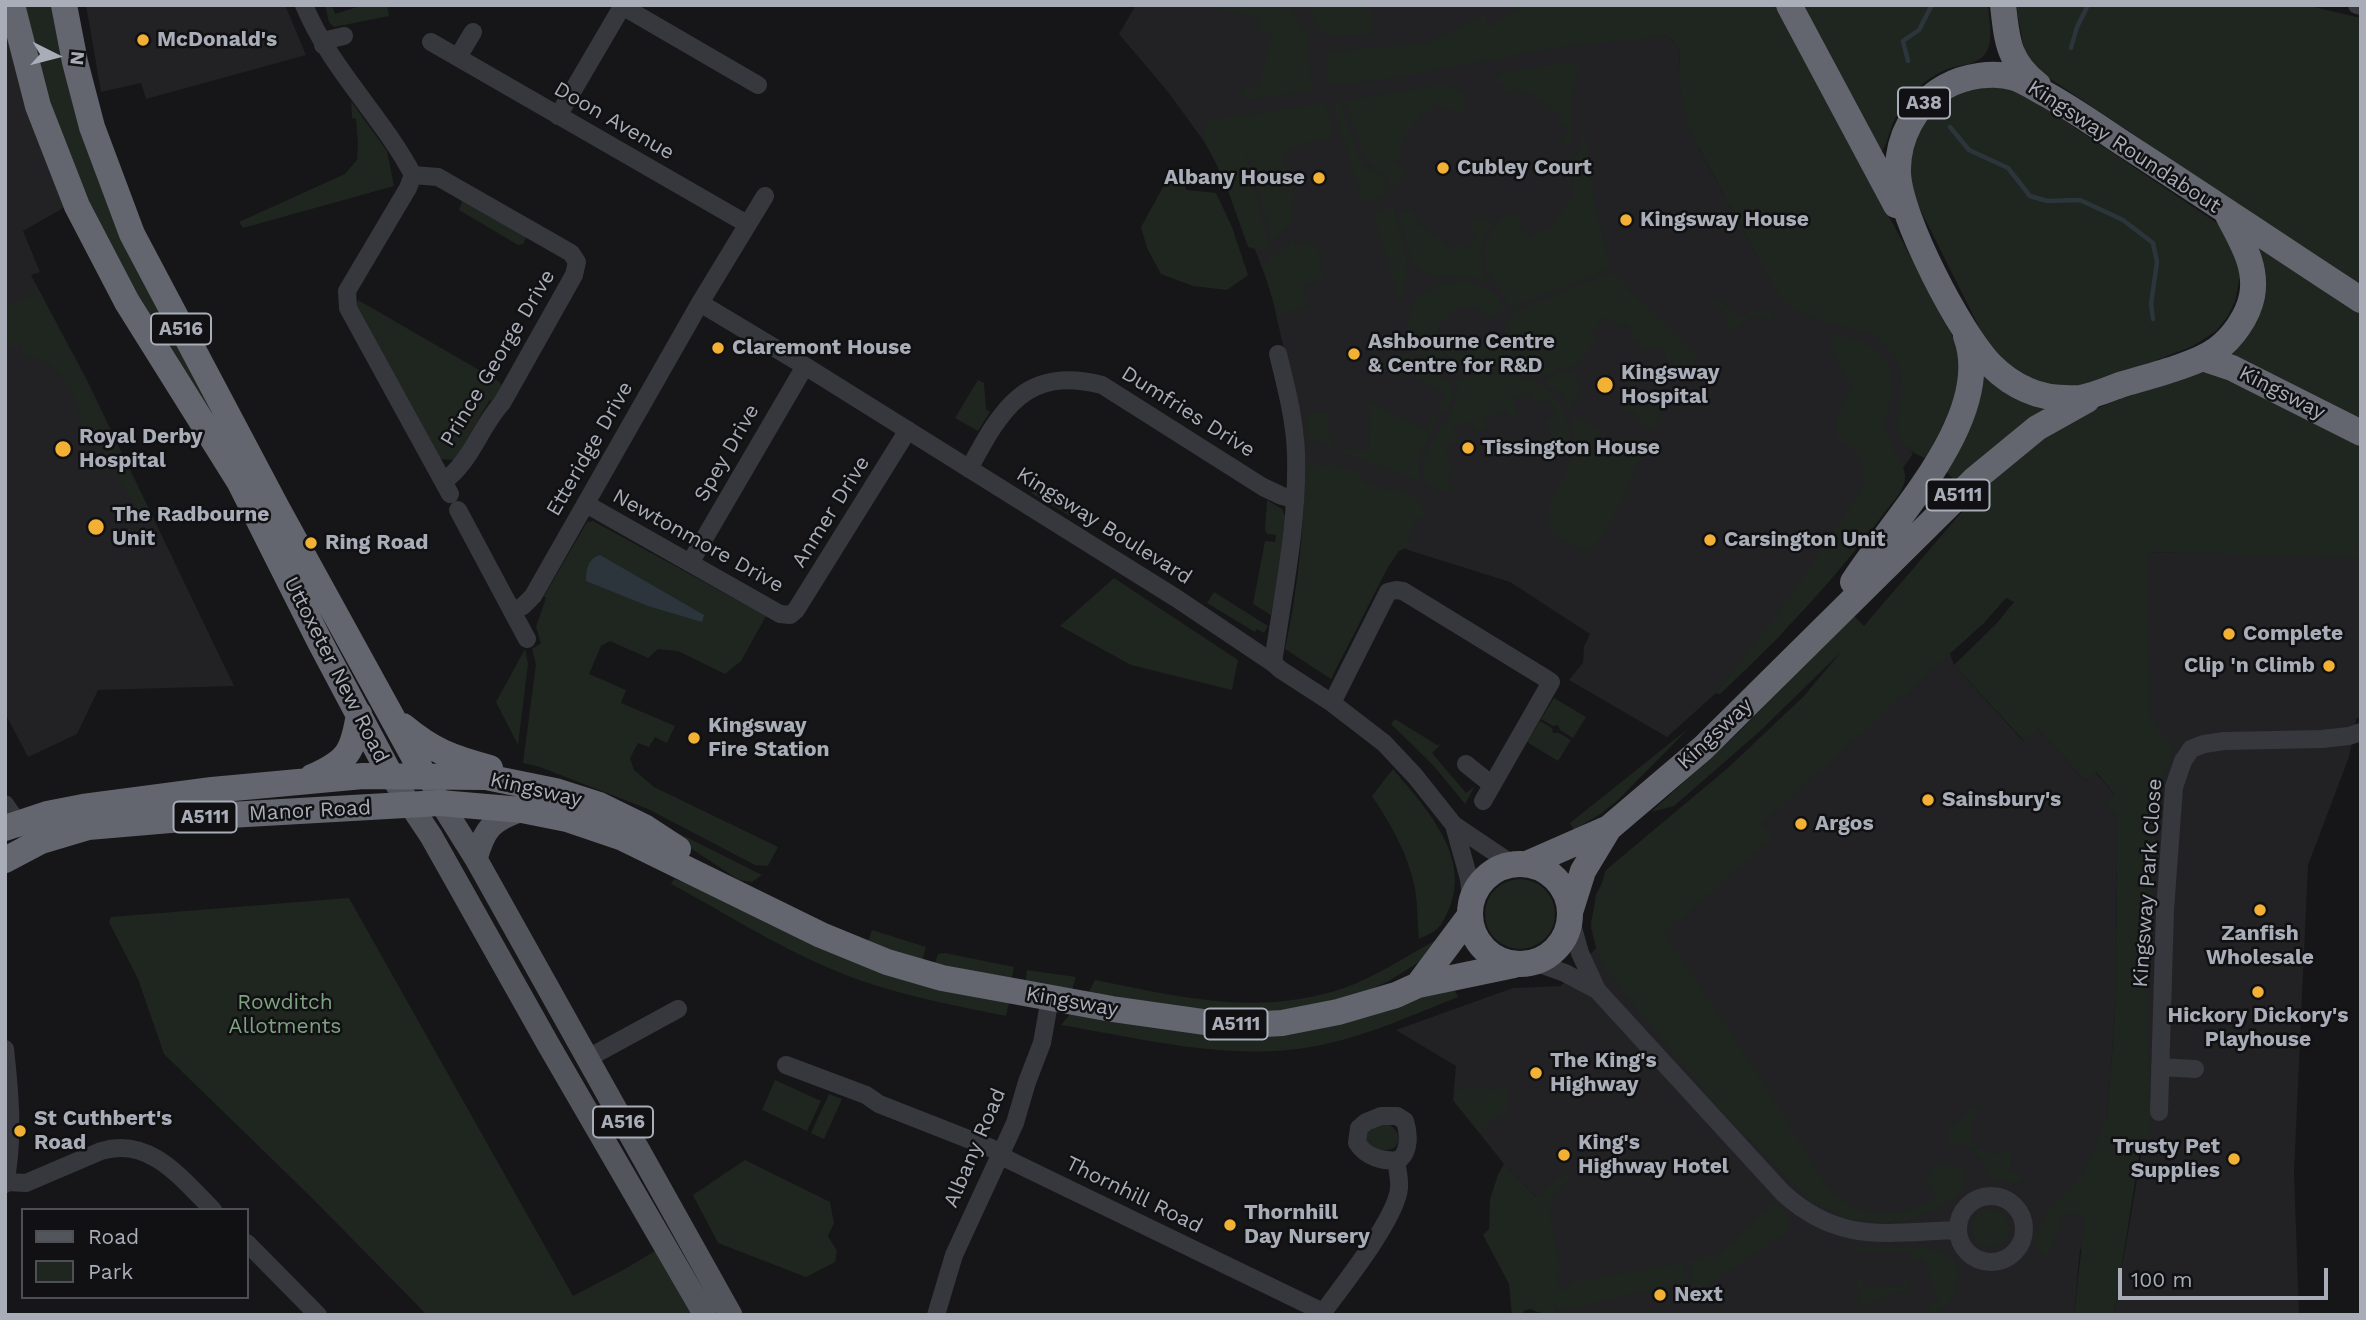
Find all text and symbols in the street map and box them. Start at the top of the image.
north arrow [21,21,91,91]
place label: McDonald's [157,27,277,53]
marker: McDonald's [135,32,151,48]
text: N [65,50,90,66]
street label: Kingsway Roundabout [2023,75,2225,219]
street label: Doon Avenue [549,76,679,166]
road number: A38 [1898,88,1950,118]
place label: Cubley Court [1457,155,1592,181]
marker: Cubley Court [1435,160,1451,176]
place label: Albany House [1164,165,1305,191]
marker: Albany House [1311,170,1327,186]
place label: Kingsway House [1640,207,1809,233]
marker: Kingsway House [1618,212,1634,228]
street label: Prince George Drive [435,265,561,451]
road number: A516 [151,314,211,344]
place label: Ashbourne Centre & Centre for R&D [1368,329,1555,379]
place label: Claremont House [732,335,911,361]
marker: Claremont House [710,340,726,356]
marker: Ashbourne Centre & Centre for R&D [1346,346,1362,362]
place label: Kingsway Hospital [1621,360,1719,410]
street label: Dumfries Drive [1116,361,1260,463]
street label: Kingsway [2235,361,2329,425]
marker: Kingsway Hospital [1595,375,1615,395]
street label: Etteridge Drive [541,377,639,521]
street label: Spey Drive [689,400,765,506]
place label: Royal Derby Hospital [79,424,203,474]
place label: Tissington House [1482,435,1660,461]
marker: Royal Derby Hospital [53,439,73,459]
marker: Tissington House [1460,440,1476,456]
street label: Anmer Drive [787,451,875,573]
street label: Kingsway Boulevard [1012,462,1196,590]
road number: A5111 [1926,480,1990,510]
street label: Newtonmore Drive [608,484,788,598]
place label: The Radbourne Unit [112,502,269,552]
marker: The Radbourne Unit [86,517,106,537]
place label: Carsington Unit [1724,527,1885,553]
place label: Ring Road [325,530,428,556]
marker: Carsington Unit [1702,532,1718,548]
marker: Ring Road [303,535,319,551]
street label: Uttoxeter New Road [278,573,394,767]
place label: Complete [2243,621,2343,647]
marker: Complete [2221,626,2237,642]
place label: Clip 'n Climb [2184,653,2315,679]
marker: Clip 'n Climb [2321,658,2337,674]
street label: Kingsway [1672,693,1758,775]
place label: Kingsway Fire Station [708,713,830,763]
marker: Kingsway Fire Station [686,730,702,746]
street label: Kingsway [488,767,584,813]
street label: Kingsway Park Close [2128,778,2168,988]
place label: Sainsbury's [1942,787,2061,813]
marker: Sainsbury's [1920,792,1936,808]
street label: Manor Road [248,795,372,827]
road number: A5111 [174,802,236,832]
place label: Argos [1815,811,1874,837]
marker: Argos [1793,816,1809,832]
marker: Zanfish Wholesale [2252,902,2268,918]
place label: Zanfish Wholesale [2206,921,2314,971]
street label: Kingsway [1024,981,1120,1023]
marker: Hickory Dickory's Playhouse [2250,984,2266,1000]
park label: Rowditch Allotments [229,990,341,1040]
place label: Hickory Dickory's Playhouse [2168,1003,2348,1053]
road number: A5111 [1204,1008,1268,1040]
place label: The King's Highway [1550,1048,1657,1098]
marker: The King's Highway [1528,1065,1544,1081]
street label: Albany Road [939,1084,1011,1212]
place label: St Cuthbert's Road [34,1106,172,1156]
road number: A516 [593,1106,653,1138]
marker: St Cuthbert's Road [12,1123,28,1139]
place label: King's Highway Hotel [1578,1130,1729,1180]
place label: Trusty Pet Supplies [2112,1134,2220,1184]
marker: King's Highway Hotel [1556,1147,1572,1163]
street label: Thornhill Road [1061,1151,1207,1239]
marker: Trusty Pet Supplies [2226,1151,2242,1167]
place label: Thornhill Day Nursery [1244,1200,1370,1250]
legend [21,1208,248,1299]
marker: Thornhill Day Nursery [1222,1217,1238,1233]
text: Road [88,1224,139,1249]
scale bar [2121,1254,2331,1298]
text: Park [88,1259,133,1284]
text: 100 m [2131,1267,2193,1292]
place label: Next [1674,1282,1723,1308]
marker: Next [1652,1287,1668,1303]

